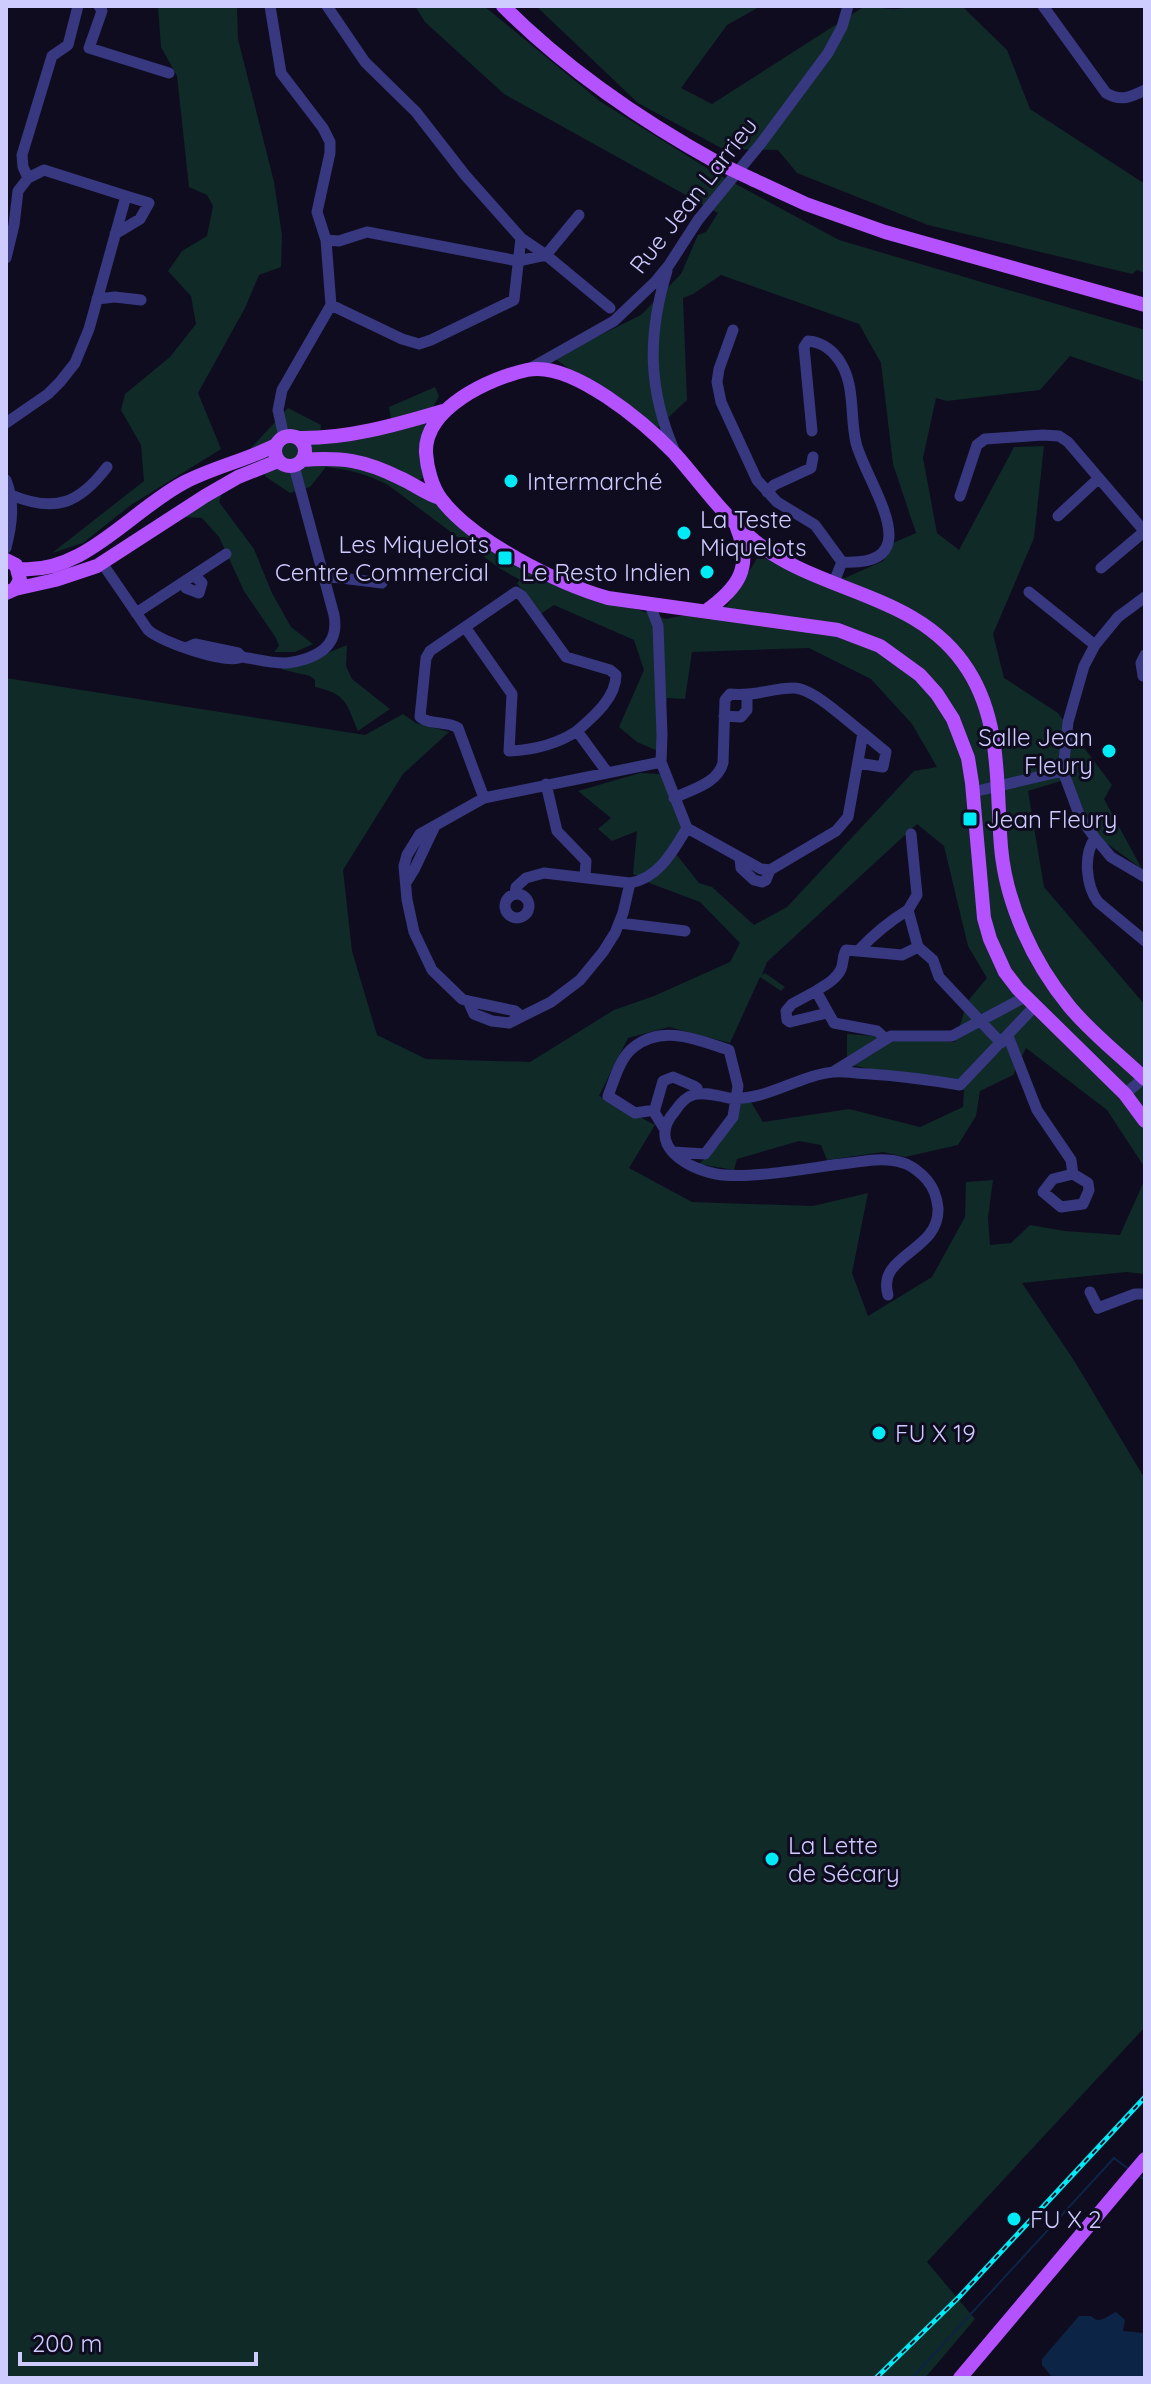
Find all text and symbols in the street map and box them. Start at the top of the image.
street label: Rue Jean Larrieu [623,111,763,279]
place label: Intermarché [527,466,662,496]
marker: Intermarché [502,472,520,490]
place label: La Teste Miquelots [700,504,806,562]
marker: La Teste Miquelots [675,524,693,542]
place label: Les Miquelots Centre Commercial [275,529,489,587]
marker: Les Miquelots Centre Commercial [496,549,514,567]
place label: Le Resto Indien [521,557,691,587]
marker: Le Resto Indien [698,563,716,581]
place label: Salle Jean Fleury [978,722,1093,780]
marker: Salle Jean Fleury [1100,742,1118,760]
place label: Jean Fleury [986,804,1117,834]
marker: Jean Fleury [961,810,979,828]
place label: FU X 19 [895,1418,976,1448]
marker: FU X 19 [870,1424,888,1442]
place label: La Lette de Sécary [788,1830,900,1888]
marker: La Lette de Sécary [763,1850,781,1868]
place label: FU X 2 [1030,2204,1102,2234]
marker: FU X 2 [1005,2210,1023,2228]
scale bar [20,2316,256,2366]
text: 200 m [32,2328,102,2358]

